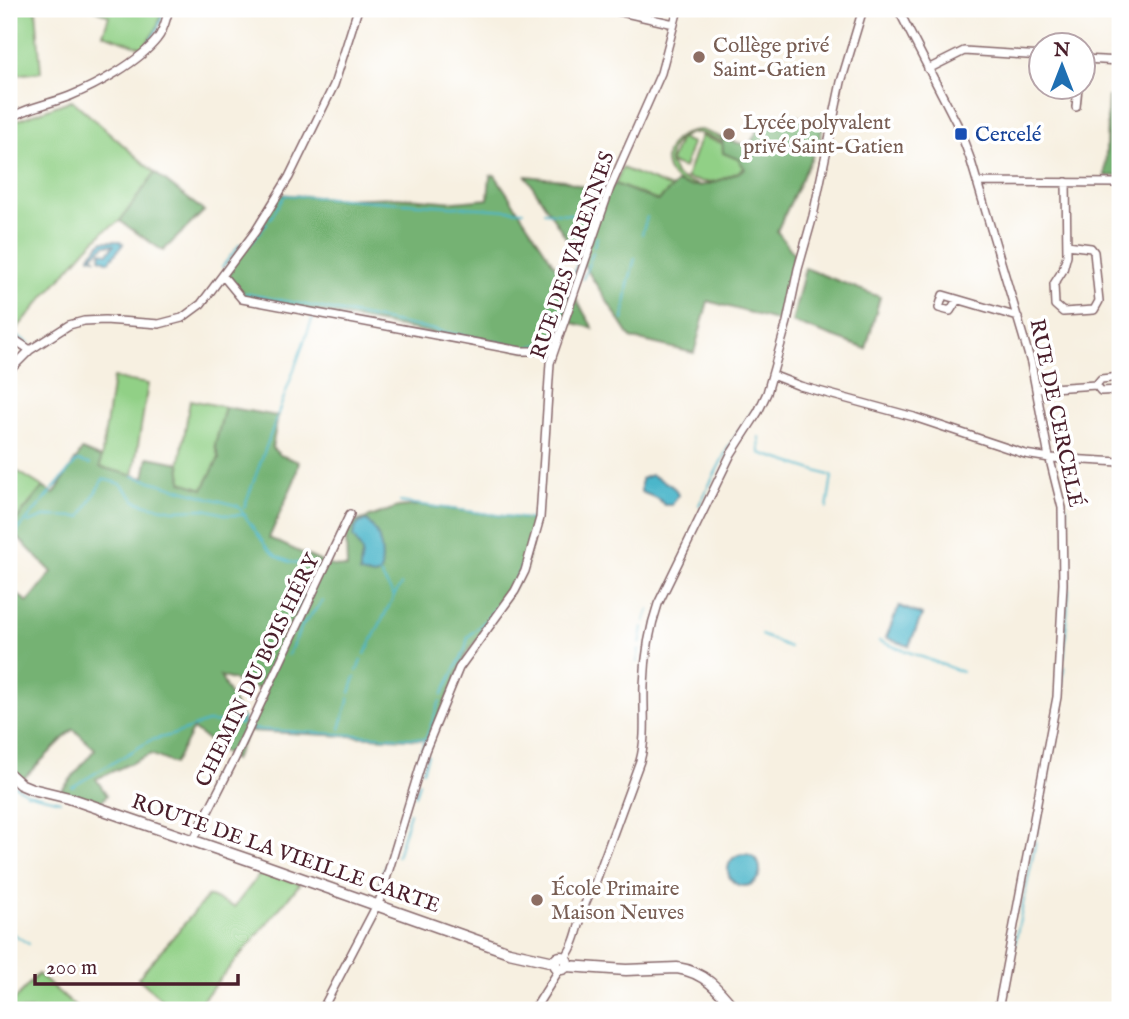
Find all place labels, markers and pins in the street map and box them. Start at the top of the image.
place label: Collège privé Saint-Gatien [713,33,830,84]
marker: Collège privé Saint-Gatien [691,49,707,65]
place label: Lycée polyvalent privé Saint-Gatien [743,110,904,161]
place label: Cercelé [975,122,1042,149]
marker: Lycée polyvalent privé Saint-Gatien [721,126,737,142]
marker: Cercelé [953,126,969,142]
place label: École Primaire Maison Neuves [551,875,684,927]
marker: École Primaire Maison Neuves [529,892,545,908]

